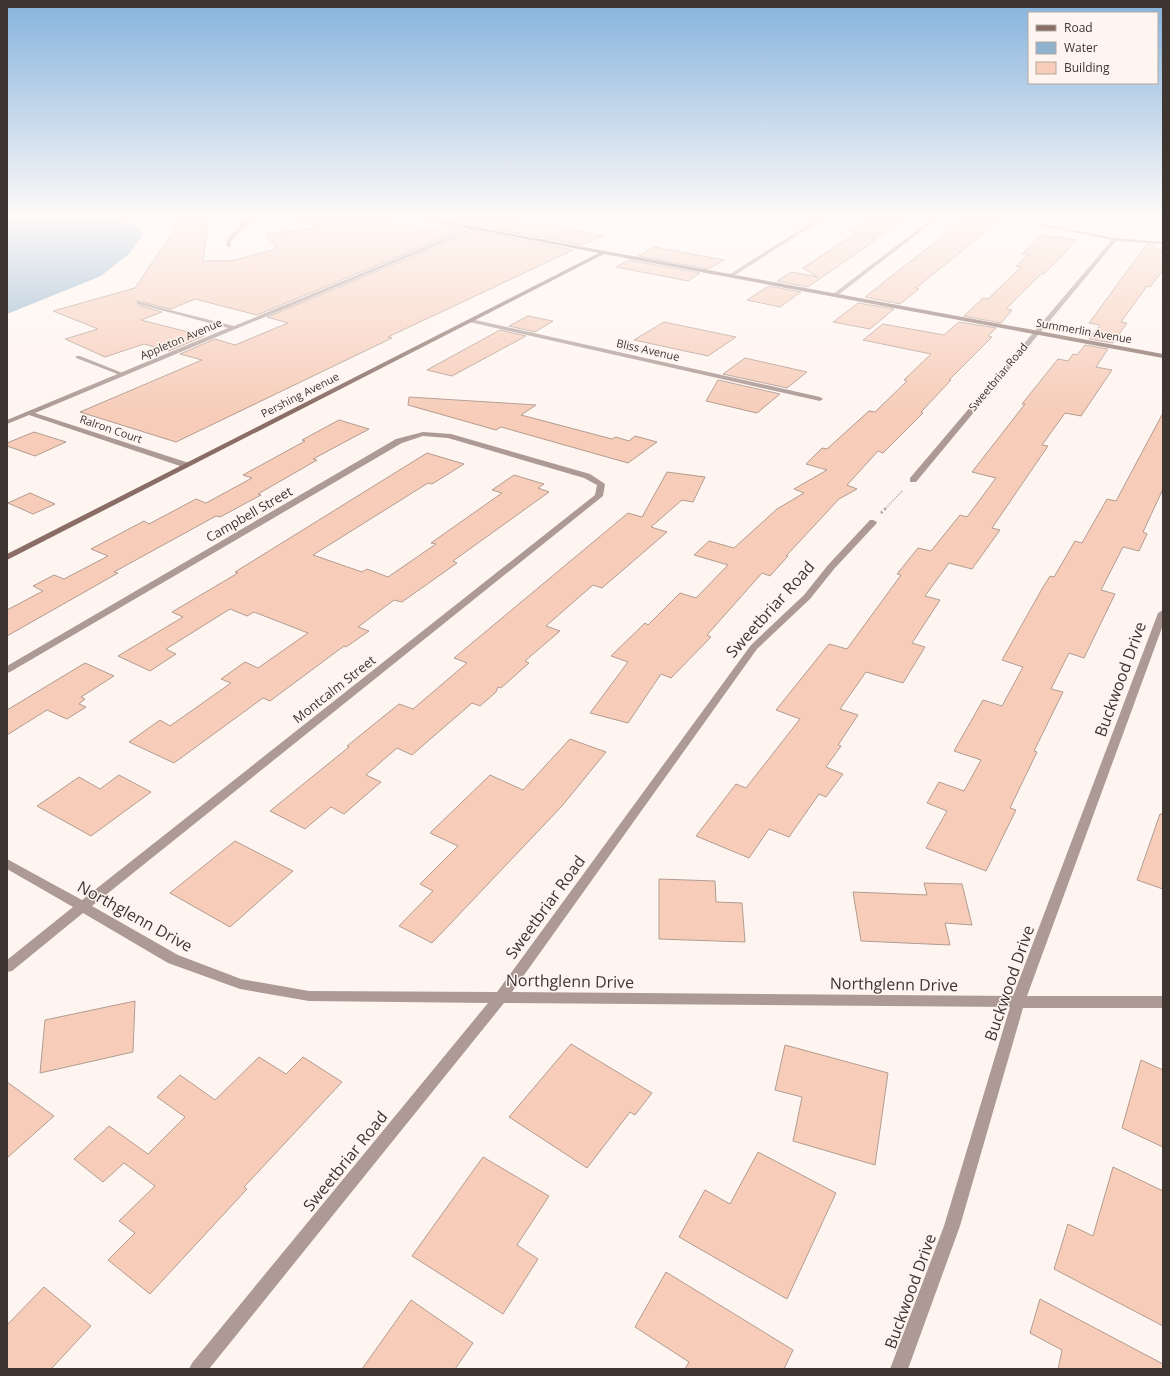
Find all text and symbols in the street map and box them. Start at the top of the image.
legend [1028,12,1158,84]
text: Road [1064,19,1093,36]
text: Water [1064,39,1098,56]
text: Building [1064,59,1110,76]
street label: Appleton Avenue [137,314,224,363]
street label: Summerlin Avenue [1035,315,1133,346]
street label: Bliss Avenue [615,335,681,364]
street label: Sweetbriar Road [965,339,1031,414]
street label: Pershing Avenue [258,368,341,421]
street label: Ralron Court [78,411,144,446]
street label: Campbell Street [203,482,296,546]
street label: Sweetbriar Road [721,556,819,662]
street label: Buckwood Drive [1089,618,1151,740]
street label: Montcalm Street [289,651,379,727]
street label: Sweetbriar Road [500,851,590,963]
street label: Northglenn Drive [74,875,196,957]
street label: Buckwood Drive [979,922,1039,1044]
street label: Northglenn Drive [506,969,634,993]
street label: Northglenn Drive [830,972,958,996]
street label: Sweetbriar Road [298,1106,392,1216]
street label: Buckwood Drive [879,1230,941,1352]

